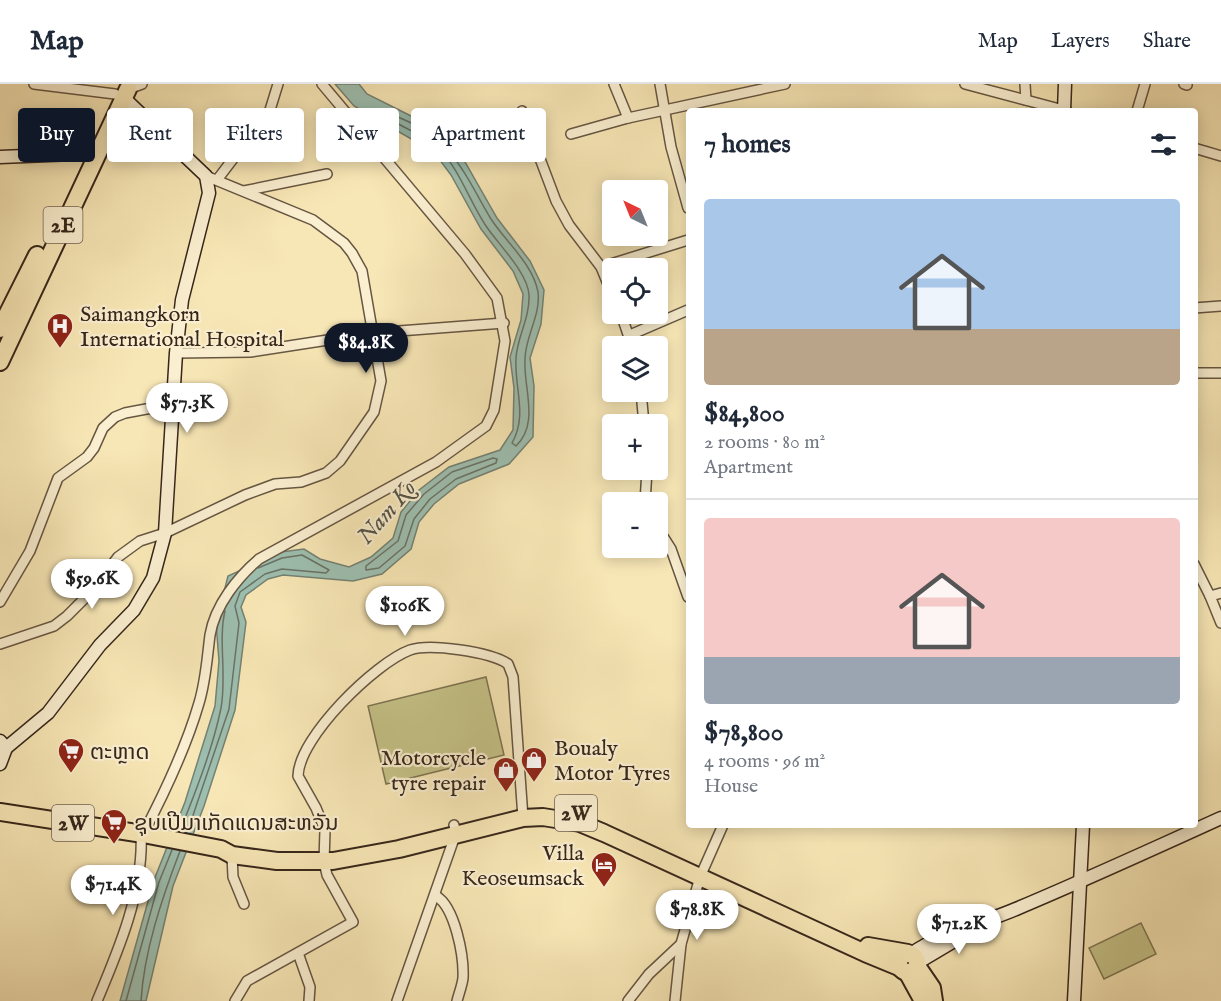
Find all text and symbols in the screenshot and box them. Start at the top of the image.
text: Map [30,24,84,59]
text: Map [978,28,1018,55]
text: Layers [1051,28,1110,55]
text: Share [1143,28,1191,55]
chip: Buy [18,108,95,162]
chip: Rent [107,108,193,162]
chip: Filters [205,108,304,162]
chip: New [316,108,399,162]
chip: Apartment [411,108,546,162]
text: 7 homes [704,128,791,161]
icon: filters [1147,128,1180,161]
north arrow [602,180,668,246]
map controls [602,180,668,558]
road number: 2E [44,207,82,243]
icon: home [888,238,996,346]
button: locate [602,258,668,324]
place label: Saimangkorn International Hospital [80,301,284,354]
hospital icon: Saimangkorn International Hospital [45,311,75,349]
pin: $84.8K [317,323,415,374]
text: $84.8K [338,330,394,355]
button: layers [602,336,668,402]
pin: $57.3K [138,383,236,434]
text: $57.3K [160,390,214,415]
text: $84,800 [704,397,785,430]
button: + [602,414,668,480]
text: 2 rooms · 80 m² [704,430,825,455]
text: Apartment [704,455,793,480]
water label: Nam Ko [351,474,424,552]
button: − [602,492,668,558]
icon: home [888,557,996,665]
pin: $59.6K [43,559,141,610]
text: $59.6K [65,566,119,591]
pin: $106K [363,586,447,637]
text: $106K [379,593,431,618]
text: $78,800 [704,716,783,749]
place label: Boualy Motor Tyres [554,735,670,788]
supermarket icon: ຕະຫຼາດ [56,736,86,774]
place label: ຕະຫຼາດ [90,739,150,767]
place label: Motorcycle tyre repair [381,745,486,798]
shop icon: Boualy Motor Tyres [519,745,549,783]
text: 4 rooms · 96 m² [704,749,825,774]
shop icon: Motorcycle tyre repair [491,755,521,793]
text: House [704,774,758,799]
road number: 2W [555,795,597,831]
road number: 2W [52,805,94,841]
supermarket icon: ຊຸບເປີມາເກັດແດນສະຫວັນ [99,807,129,845]
place label: ຊຸບເປີມາເກັດແດນສະຫວັນ [134,810,338,838]
place label: Villa Keoseumsack [461,840,584,893]
hotel icon: Villa Keoseumsack [589,850,619,888]
pin: $71.4K [64,865,162,916]
text: $71.4K [85,872,141,897]
pin: $78.8K [648,890,746,941]
text: $78.8K [670,897,724,922]
pin: $71.2K [910,904,1008,955]
text: $71.2K [931,911,987,936]

